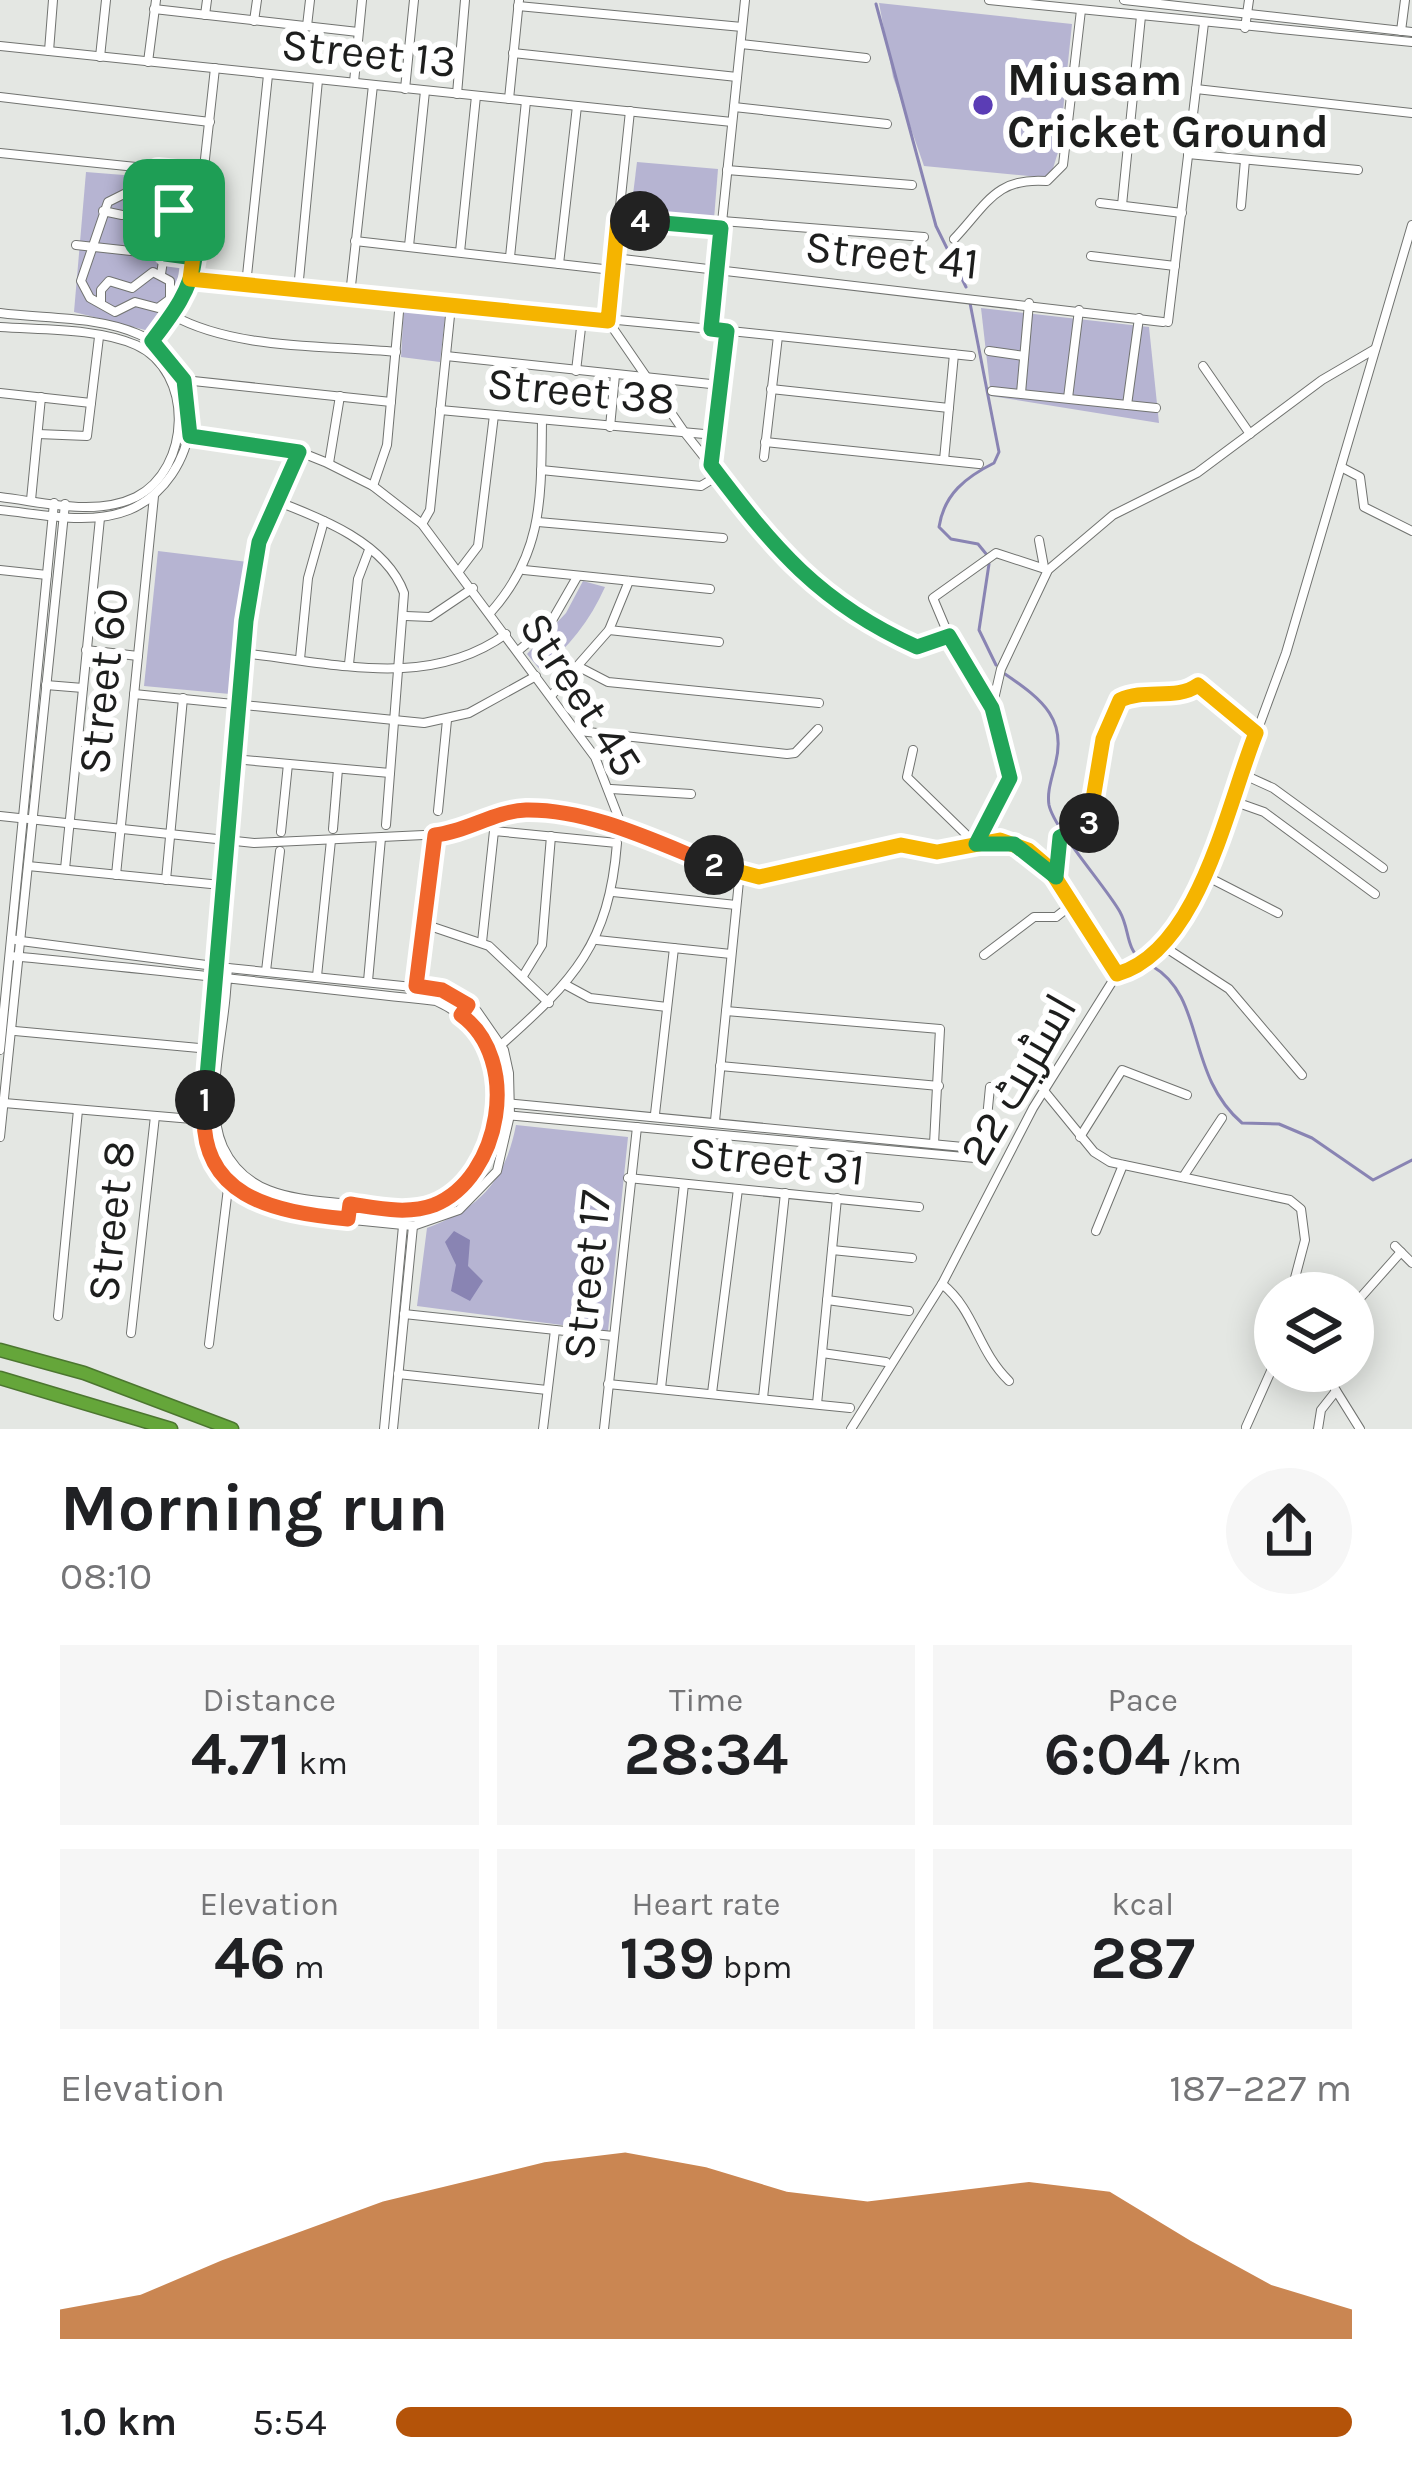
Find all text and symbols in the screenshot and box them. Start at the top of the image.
street label: Street 13 [279,18,459,88]
place label: Miusam Cricket Ground [1007,54,1329,158]
marker: Miusam Cricket Ground [970,92,996,118]
pin [123,159,225,261]
icon: arrive [141,177,207,243]
pin: 4 [610,191,670,251]
text: 4 [630,202,650,240]
street label: Street 41 [803,220,981,290]
street label: Street 38 [485,357,677,425]
street label: Street 60 [67,586,139,777]
street label: Street 45 [509,603,653,786]
pin: 3 [1059,793,1119,853]
text: 3 [1079,804,1099,842]
pin: 2 [684,835,744,895]
text: 2 [704,846,724,884]
street label: اسٹریٹ 22 [948,985,1087,1174]
pin: 1 [175,1070,235,1130]
text: 1 [199,1081,211,1119]
street label: Street 31 [687,1126,867,1196]
street label: Street 8 [77,1138,145,1304]
street label: Street 17 [552,1188,622,1362]
map controls [1254,1272,1374,1392]
button: layers [1254,1272,1374,1392]
button: share [1226,1468,1352,1594]
text: Morning run [60,1469,448,1547]
text: 08:10 [60,1553,152,1599]
text: Distance [203,1681,336,1719]
text: Time [669,1681,743,1719]
text: Pace [1107,1681,1178,1719]
text: 4.71 [191,1719,291,1789]
text: 28:34 [624,1719,788,1789]
text: 6:04 [1044,1719,1170,1789]
text: km [291,1744,348,1782]
text: /km [1170,1744,1242,1782]
text: Elevation [199,1885,339,1923]
text: Heart rate [632,1885,780,1923]
text: kcal [1111,1885,1174,1923]
text: 46 [214,1923,286,1993]
text: 139 [620,1923,715,1993]
text: 287 [1090,1923,1195,1993]
text: m [286,1948,325,1986]
text: bpm [715,1948,792,1986]
text: Elevation [60,2065,225,2111]
text: 187–227 m [1169,2065,1352,2111]
text: 1.0 km [60,2399,177,2445]
text: 5:54 [252,2399,327,2445]

